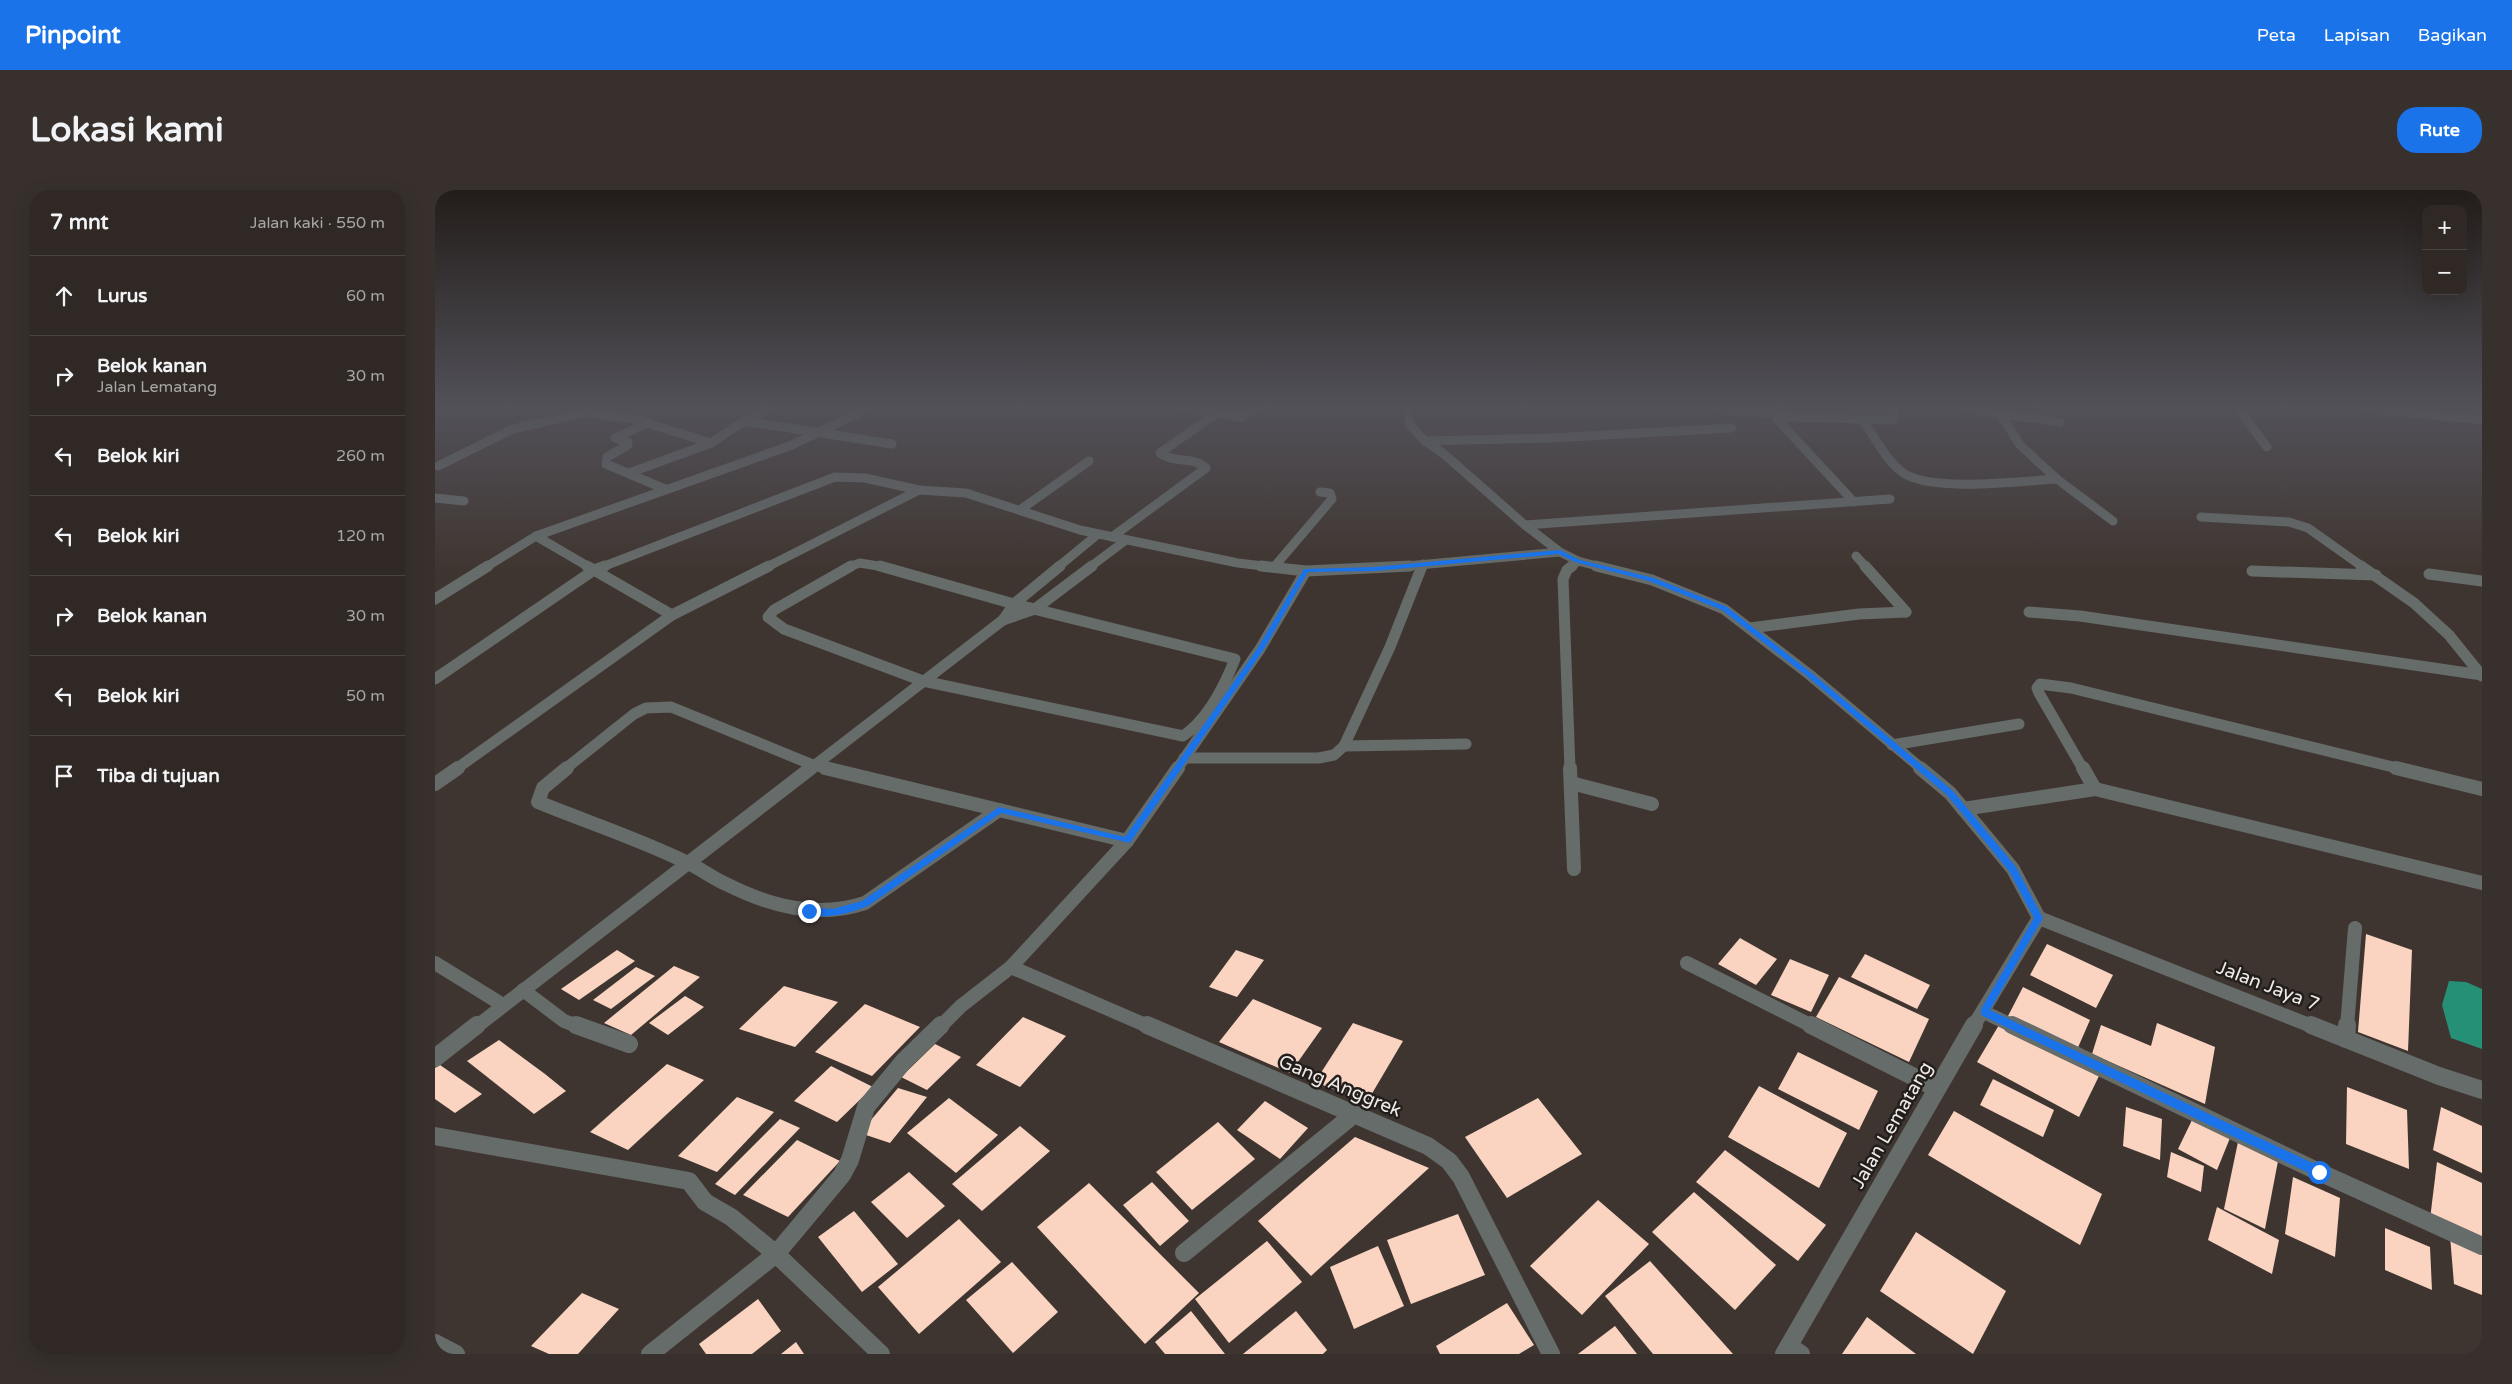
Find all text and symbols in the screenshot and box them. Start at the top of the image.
text: Pinpoint [25,21,121,50]
text: Peta [2257,24,2296,46]
text: Lapisan [2324,24,2390,46]
text: Bagikan [2418,24,2487,46]
button: Rute [2397,107,2482,153]
text: Lokasi kami [30,109,224,151]
map controls [2422,205,2467,295]
button: + [2422,205,2467,250]
text: 7 mnt [50,210,109,235]
text: Jalan kaki · 550 m [250,213,385,233]
button: − [2422,250,2467,295]
icon: ahead [50,282,78,310]
text: Lurus [97,285,147,307]
text: 60 m [346,286,385,306]
text: Belok kanan [97,355,207,377]
icon: right [50,362,78,390]
text: 30 m [346,366,385,386]
text: Jalan Lematang [97,377,217,397]
icon: left [50,442,78,470]
text: Belok kiri [97,445,180,467]
text: 260 m [336,446,385,466]
icon: left [50,522,78,550]
text: Belok kiri [97,525,180,547]
text: 120 m [336,526,385,546]
icon: right [50,602,78,630]
text: Belok kanan [97,605,207,627]
text: 30 m [346,606,385,626]
icon: left [50,682,78,710]
text: Belok kiri [97,685,180,707]
text: 50 m [346,686,385,706]
icon: arrive [50,762,78,790]
text: Tiba di tujuan [97,765,220,787]
route end [798,900,821,923]
street label: Jalan Jaya 7 [2213,956,2323,1016]
street label: Gang Anggrek [1275,1050,1405,1122]
street label: Jalan Lematang [1847,1058,1937,1192]
route start [2308,1161,2331,1184]

